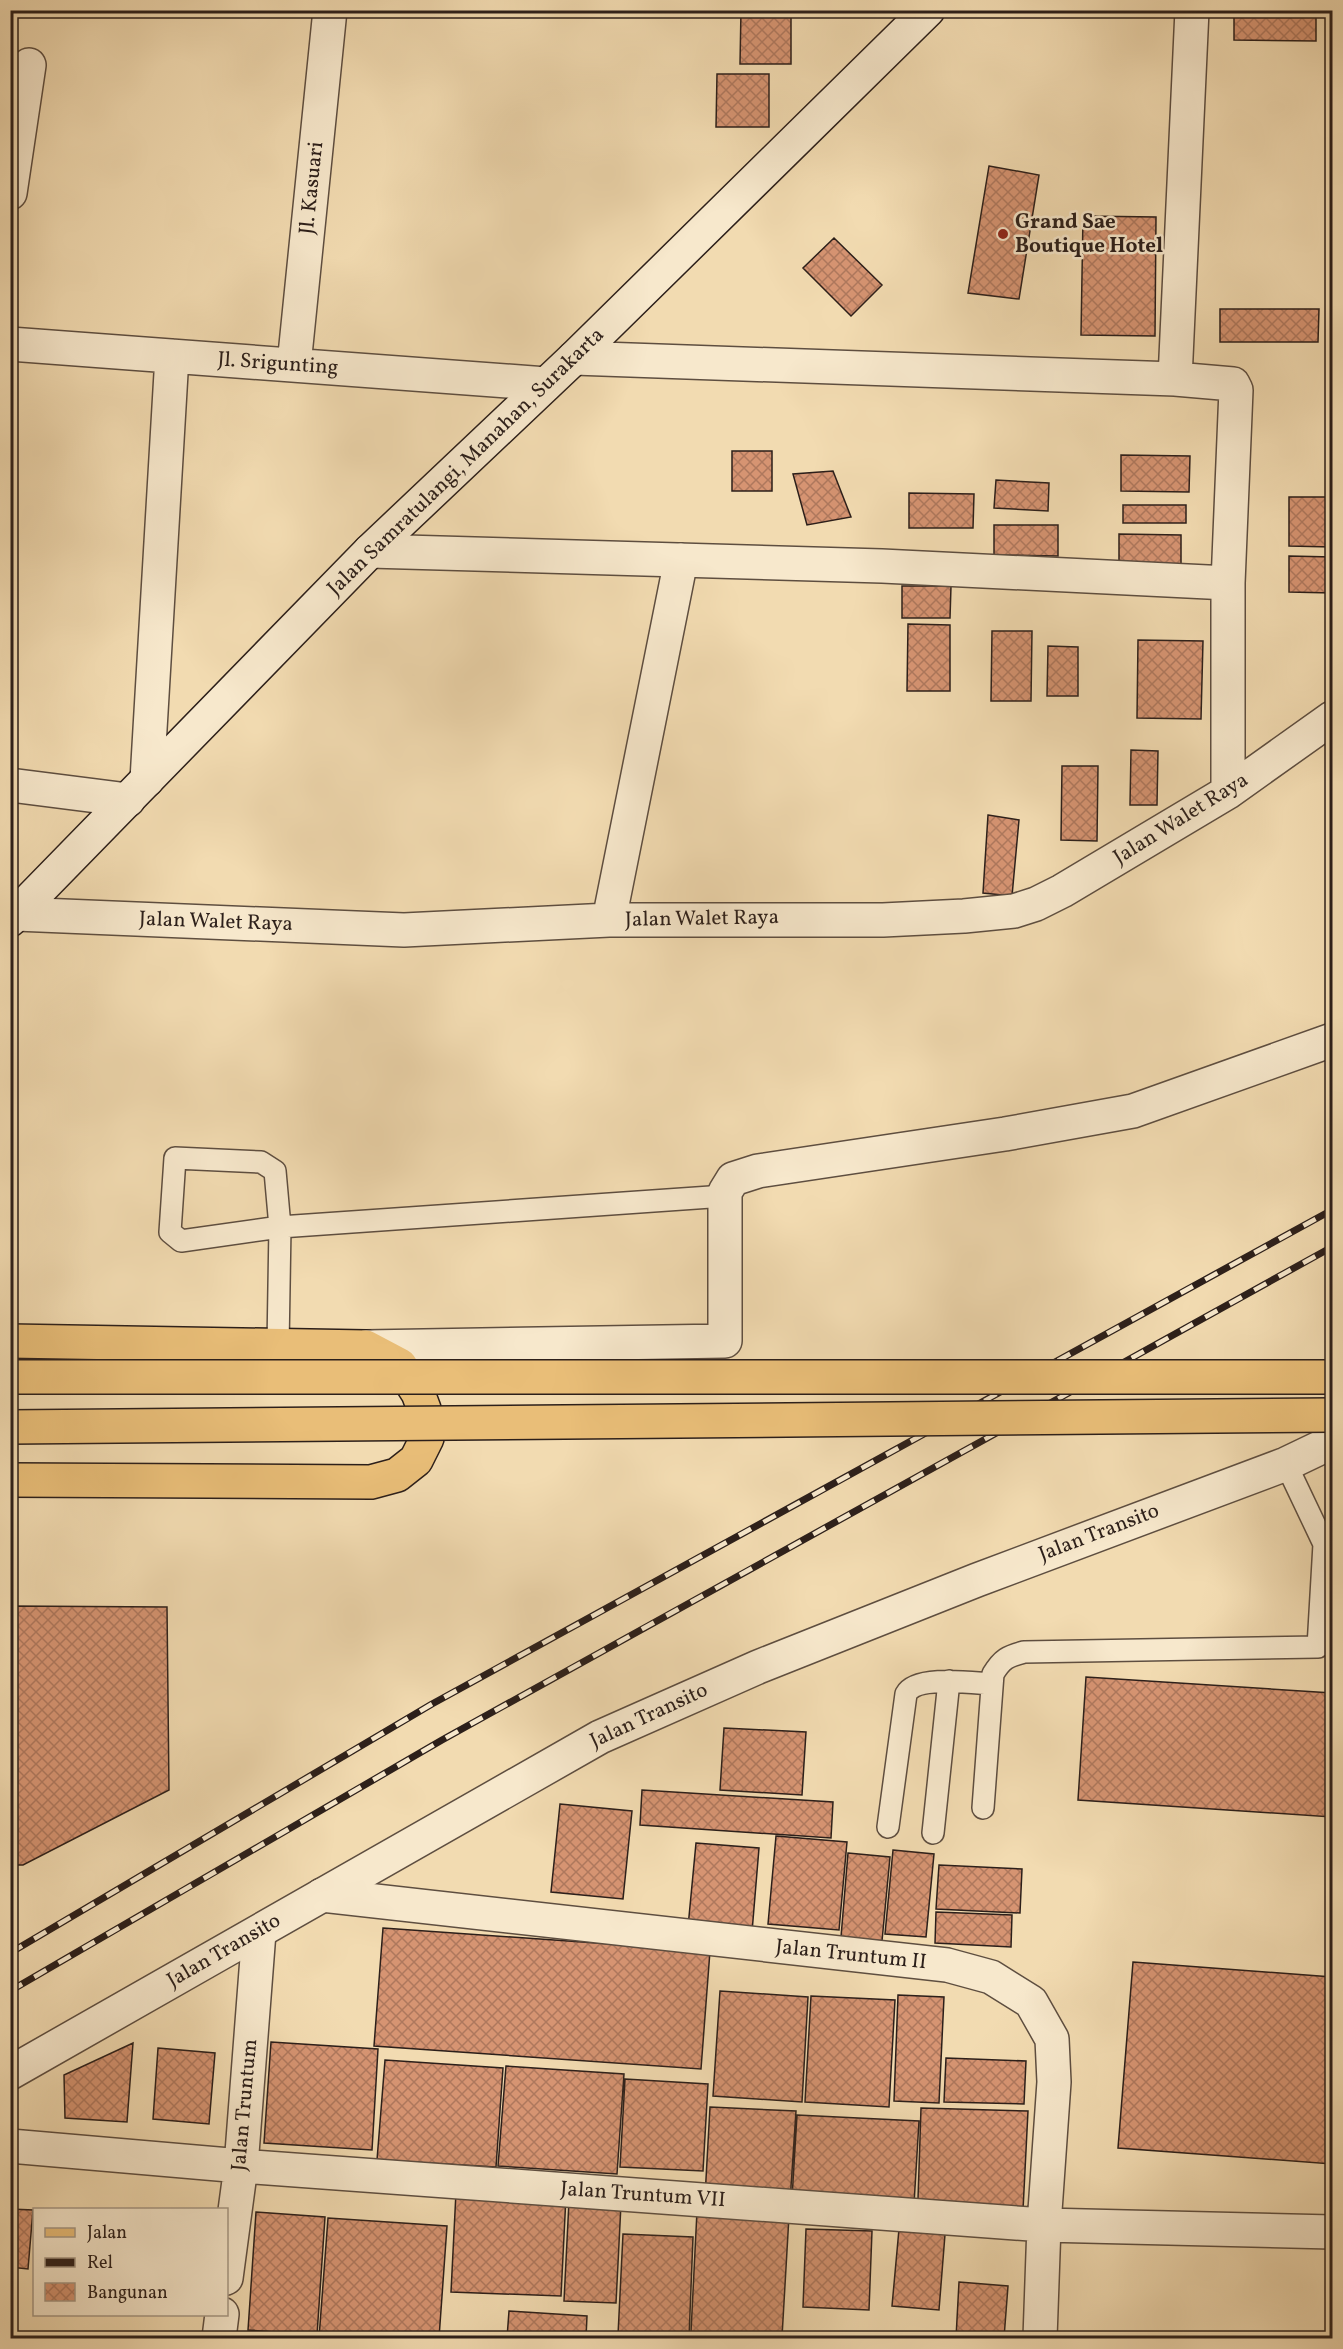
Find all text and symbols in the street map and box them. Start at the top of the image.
street label: Jl. Kasuari [293,140,331,236]
place label: Grand Sae Boutique Hotel [1015,208,1163,261]
marker: Grand Sae Boutique Hotel [996,227,1010,241]
street label: Jalan Samratulangi, Manahan, Surakarta [321,321,611,603]
street label: Jl. Srigunting [217,345,339,383]
street label: Jalan Walet Raya [1108,766,1254,872]
street label: Jalan Walet Raya [625,903,779,935]
street label: Jalan Walet Raya [139,905,293,939]
street label: Jalan Transito [1034,1497,1164,1569]
street label: Jalan Transito [585,1676,713,1756]
street label: Jalan Transito [162,1907,286,1995]
street label: Jalan Truntum II [774,1933,928,1977]
street label: Jalan Truntum [225,2038,265,2172]
street label: Jalan Truntum VII [559,2175,727,2215]
legend [33,2208,228,2316]
text: Jalan [87,2221,127,2246]
text: Rel [87,2251,113,2276]
text: Bangunan [87,2281,168,2306]

